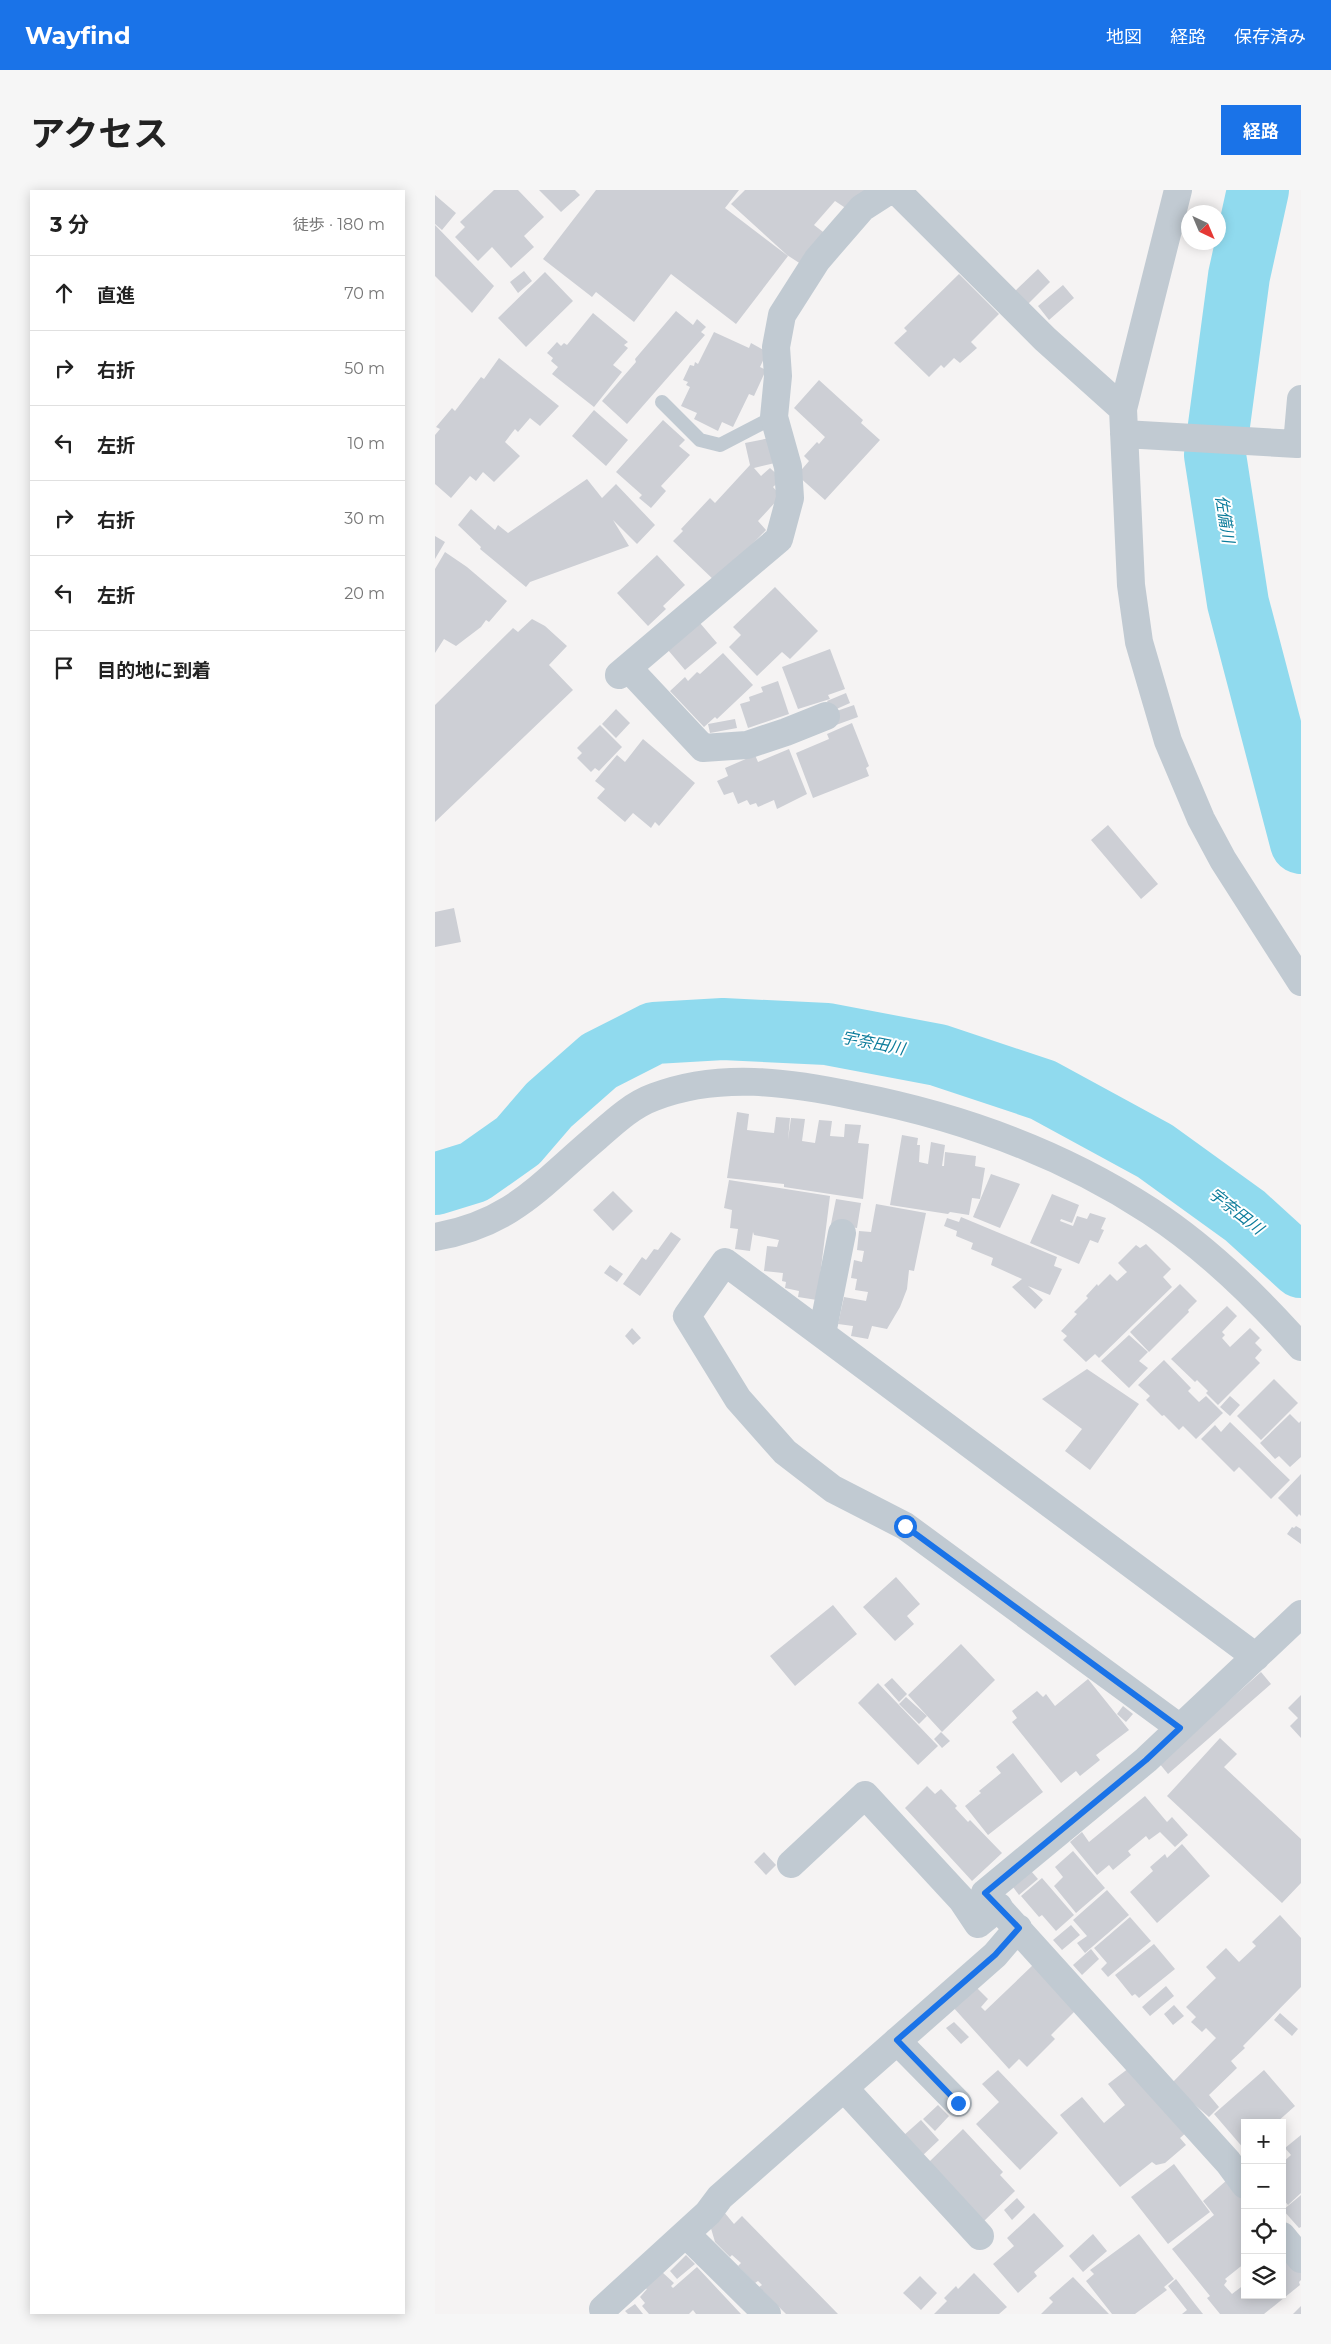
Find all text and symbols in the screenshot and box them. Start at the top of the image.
text: Wayfind [25,21,131,50]
text: 地図 [1106,26,1142,48]
text: 経路 [1170,26,1206,48]
text: 保存済み [1234,26,1306,48]
button: 経路 [1221,105,1301,155]
text: アクセス [30,112,168,155]
north arrow [1181,205,1226,250]
text: 3 分 [50,212,89,237]
text: 徒歩 · 180 m [293,215,385,234]
icon: ahead [50,279,78,307]
text: 直進 [97,284,135,307]
text: 70 m [344,284,385,303]
icon: right [50,354,78,382]
text: 右折 [97,359,135,382]
text: 50 m [344,359,385,378]
icon: left [50,429,78,457]
text: 左折 [97,434,135,457]
text: 10 m [347,434,385,453]
water label: 佐備川 [1212,494,1238,546]
icon: right [50,504,78,532]
text: 右折 [97,509,135,532]
text: 30 m [344,509,385,528]
icon: left [50,579,78,607]
text: 左折 [97,584,135,607]
text: 20 m [344,584,385,603]
icon: arrive [50,654,78,682]
text: 目的地に到着 [97,659,211,682]
water label: 宇奈田川 [840,1028,908,1059]
water label: 宇奈田川 [1205,1184,1269,1239]
route start [894,1515,917,1538]
route end [947,2092,970,2115]
map controls [1241,2119,1286,2299]
button: + [1241,2119,1286,2164]
button: − [1241,2164,1286,2209]
button: locate [1241,2209,1286,2254]
button: layers [1241,2254,1286,2299]

